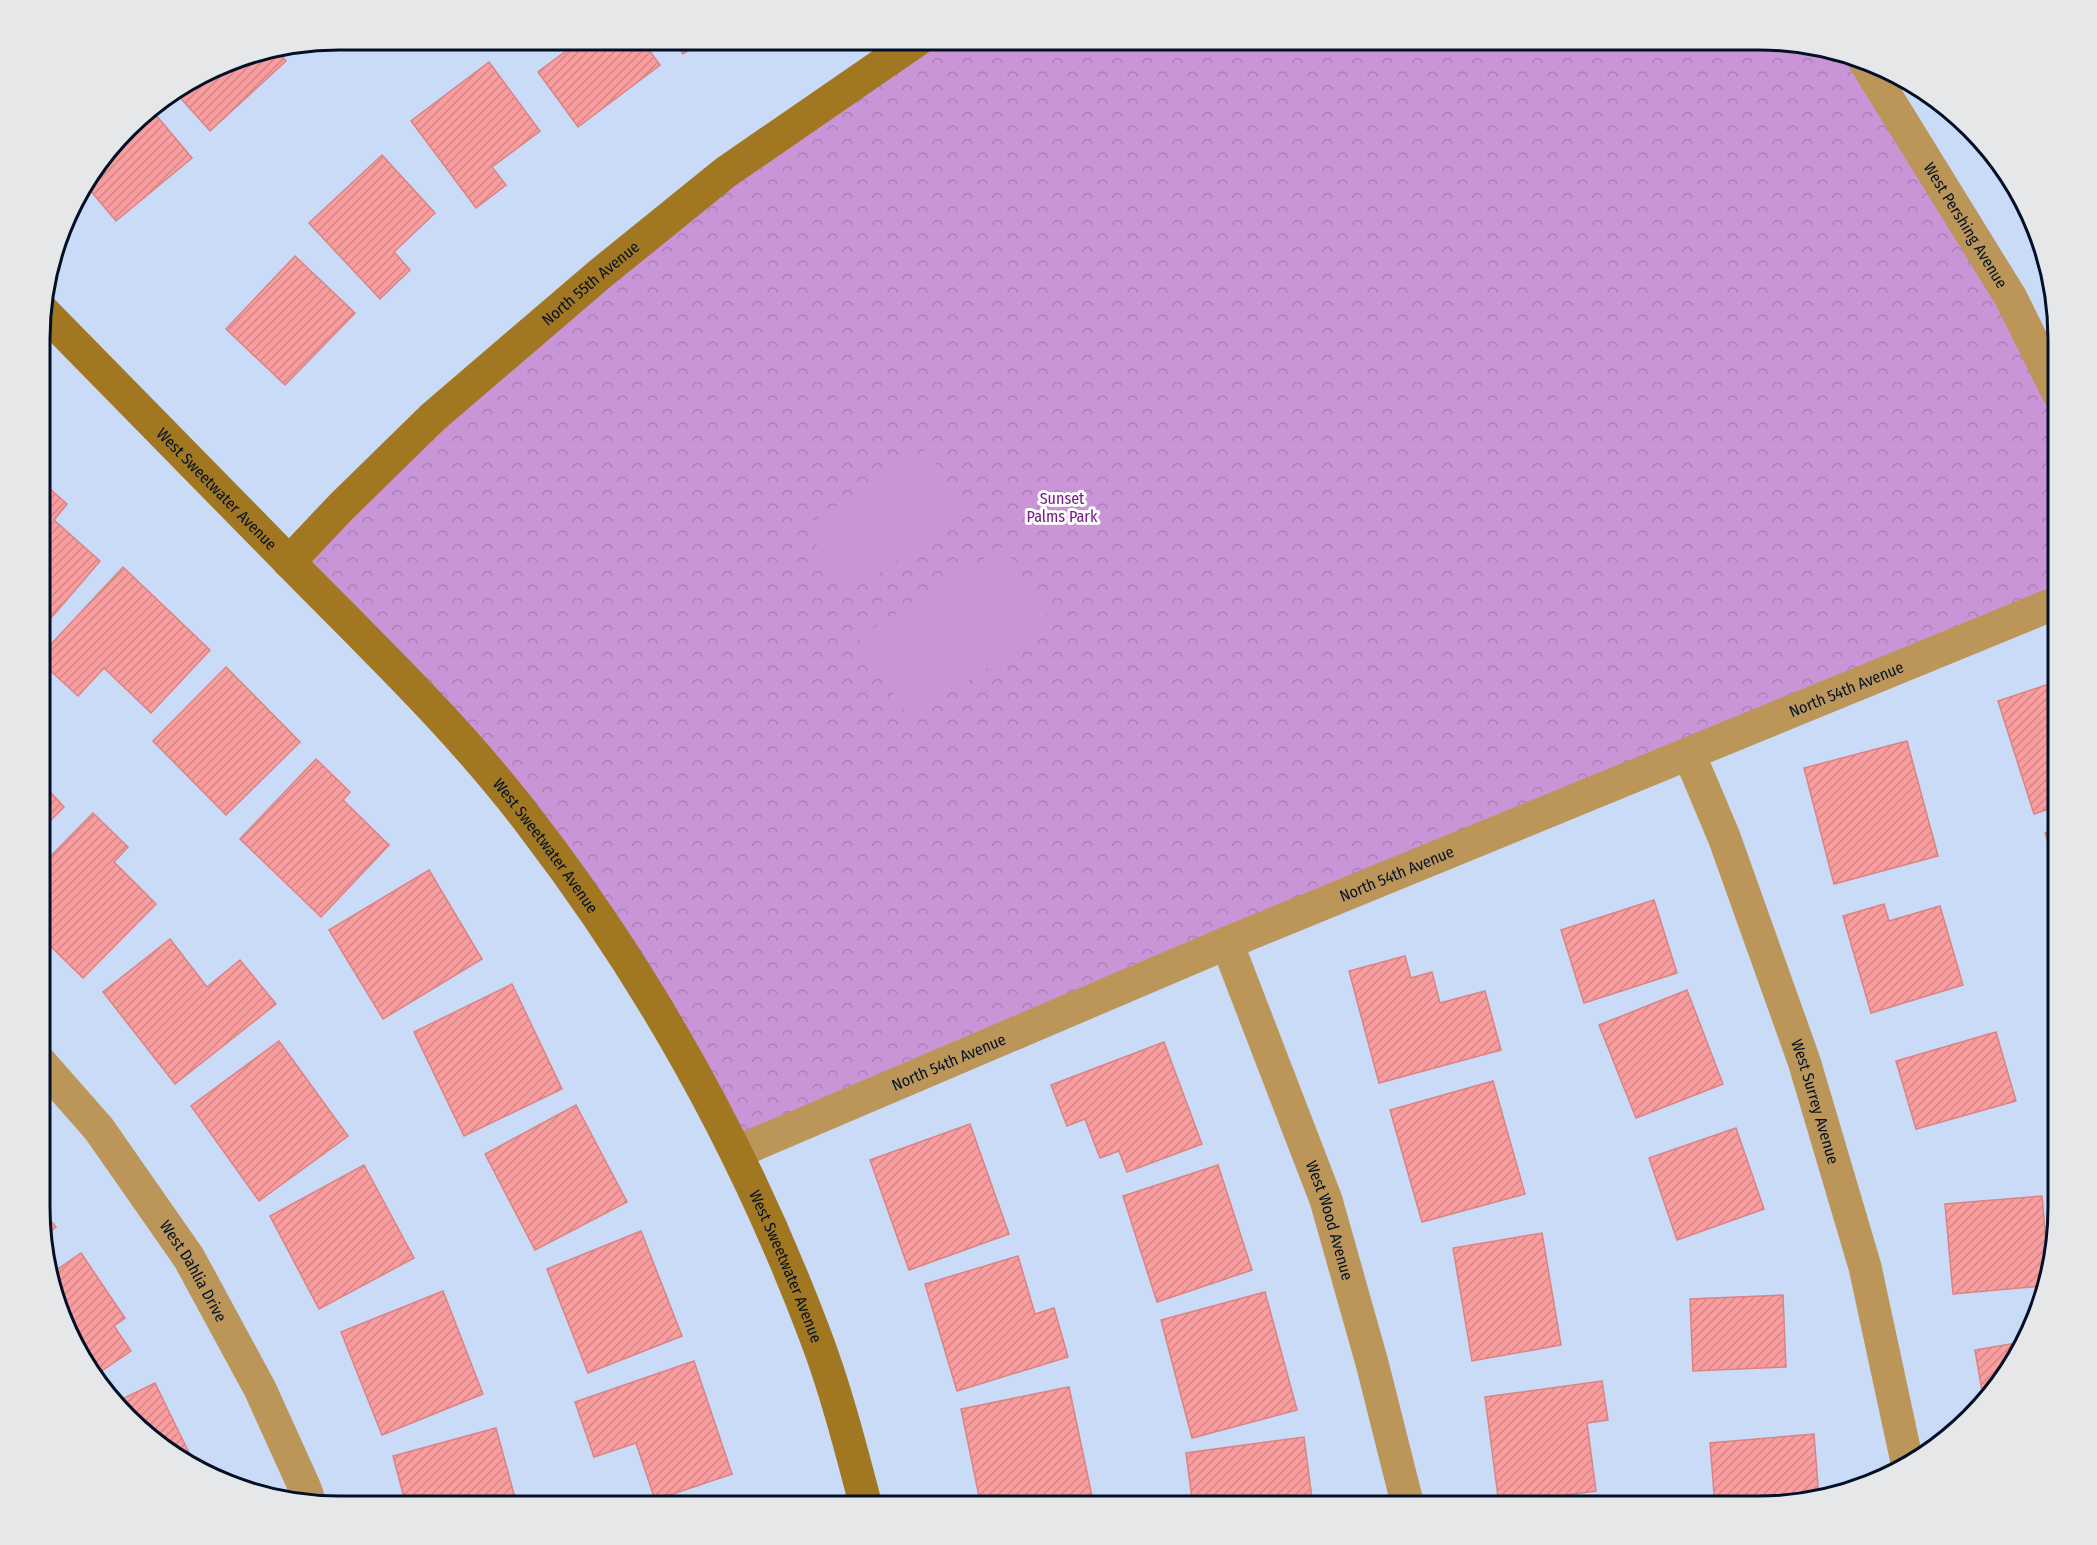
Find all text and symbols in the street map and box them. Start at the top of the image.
street label: West Pershing Avenue [1920,159,2012,291]
street label: North 55th Avenue [538,237,643,329]
street label: West Sweetwater Avenue [153,424,281,554]
park label: Sunset Palms Park [1027,489,1098,526]
street label: North 54th Avenue [1786,657,1906,721]
street label: West Sweetwater Avenue [489,774,602,917]
street label: North 54th Avenue [1337,841,1457,905]
street label: North 54th Avenue [889,1029,1008,1094]
street label: West Surrey Avenue [1787,1036,1843,1166]
street label: West Wood Avenue [1302,1158,1358,1282]
street label: West Sweetwater Avenue [746,1187,826,1345]
street label: West Dahlia Drive [156,1217,231,1325]

